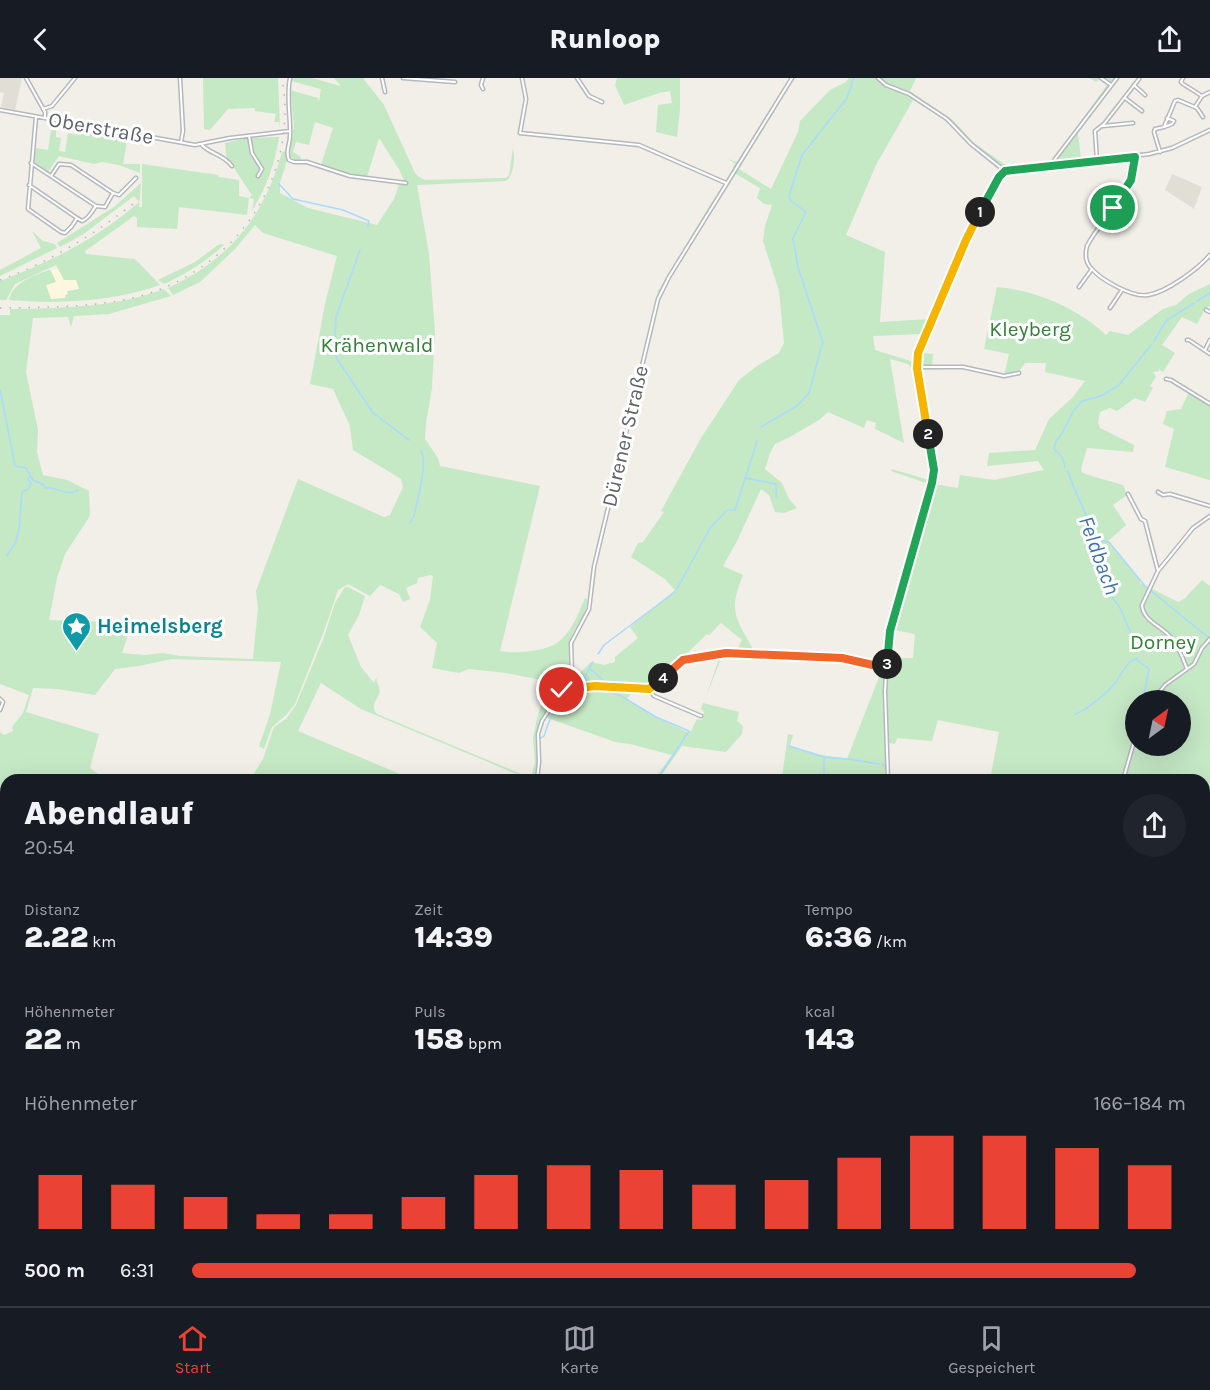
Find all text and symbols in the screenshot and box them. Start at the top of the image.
icon: back [24,23,57,56]
text: Runloop [550,23,660,55]
icon: share [1153,23,1186,56]
street label: Oberstraße [47,107,155,149]
pin [1087,182,1138,233]
icon: arrive [1096,191,1129,224]
pin: 1 [965,197,995,227]
text: 1 [977,202,983,221]
park label: Kleyberg [989,317,1071,341]
park label: Krähenwald [320,333,434,357]
street label: Dürener Straße [597,363,653,509]
pin: 2 [913,419,943,449]
text: 2 [923,424,933,443]
water label: Feldbach [1073,512,1125,598]
place icon: Heimelsberg [60,610,92,652]
place label: Heimelsberg [97,614,223,638]
park label: Dorney [1130,630,1196,654]
pin: 3 [872,649,902,679]
text: 3 [882,654,892,673]
pin: 4 [648,663,678,693]
pin [536,664,587,715]
text: 4 [658,668,668,687]
icon: check [545,673,578,706]
north arrow [1125,690,1191,756]
map controls [1125,690,1191,756]
text: Abendlauf [24,794,194,832]
button: share [1123,794,1186,857]
text: 20:54 [24,836,75,859]
text: Distanz [24,900,80,919]
text: Zeit [414,900,443,919]
text: Tempo [805,900,853,919]
text: 2.22 [24,919,89,955]
text: 14:39 [414,919,493,955]
text: 6:36 [805,919,872,955]
text: km [89,932,116,951]
text: /km [872,932,907,951]
text: Höhenmeter [24,1002,114,1021]
text: Puls [414,1002,446,1021]
text: kcal [805,1002,835,1021]
text: 22 [24,1021,62,1057]
text: 158 [414,1021,464,1057]
text: 143 [805,1021,855,1057]
text: m [62,1034,81,1053]
text: bpm [464,1034,502,1053]
text: Höhenmeter [24,1092,137,1115]
text: 166–184 m [1094,1092,1186,1115]
text: 500 m [24,1259,85,1282]
text: 6:31 [120,1259,154,1282]
tab: Start [175,1322,211,1377]
tab: Karte [560,1322,599,1377]
tab: Gespeichert [948,1322,1035,1377]

